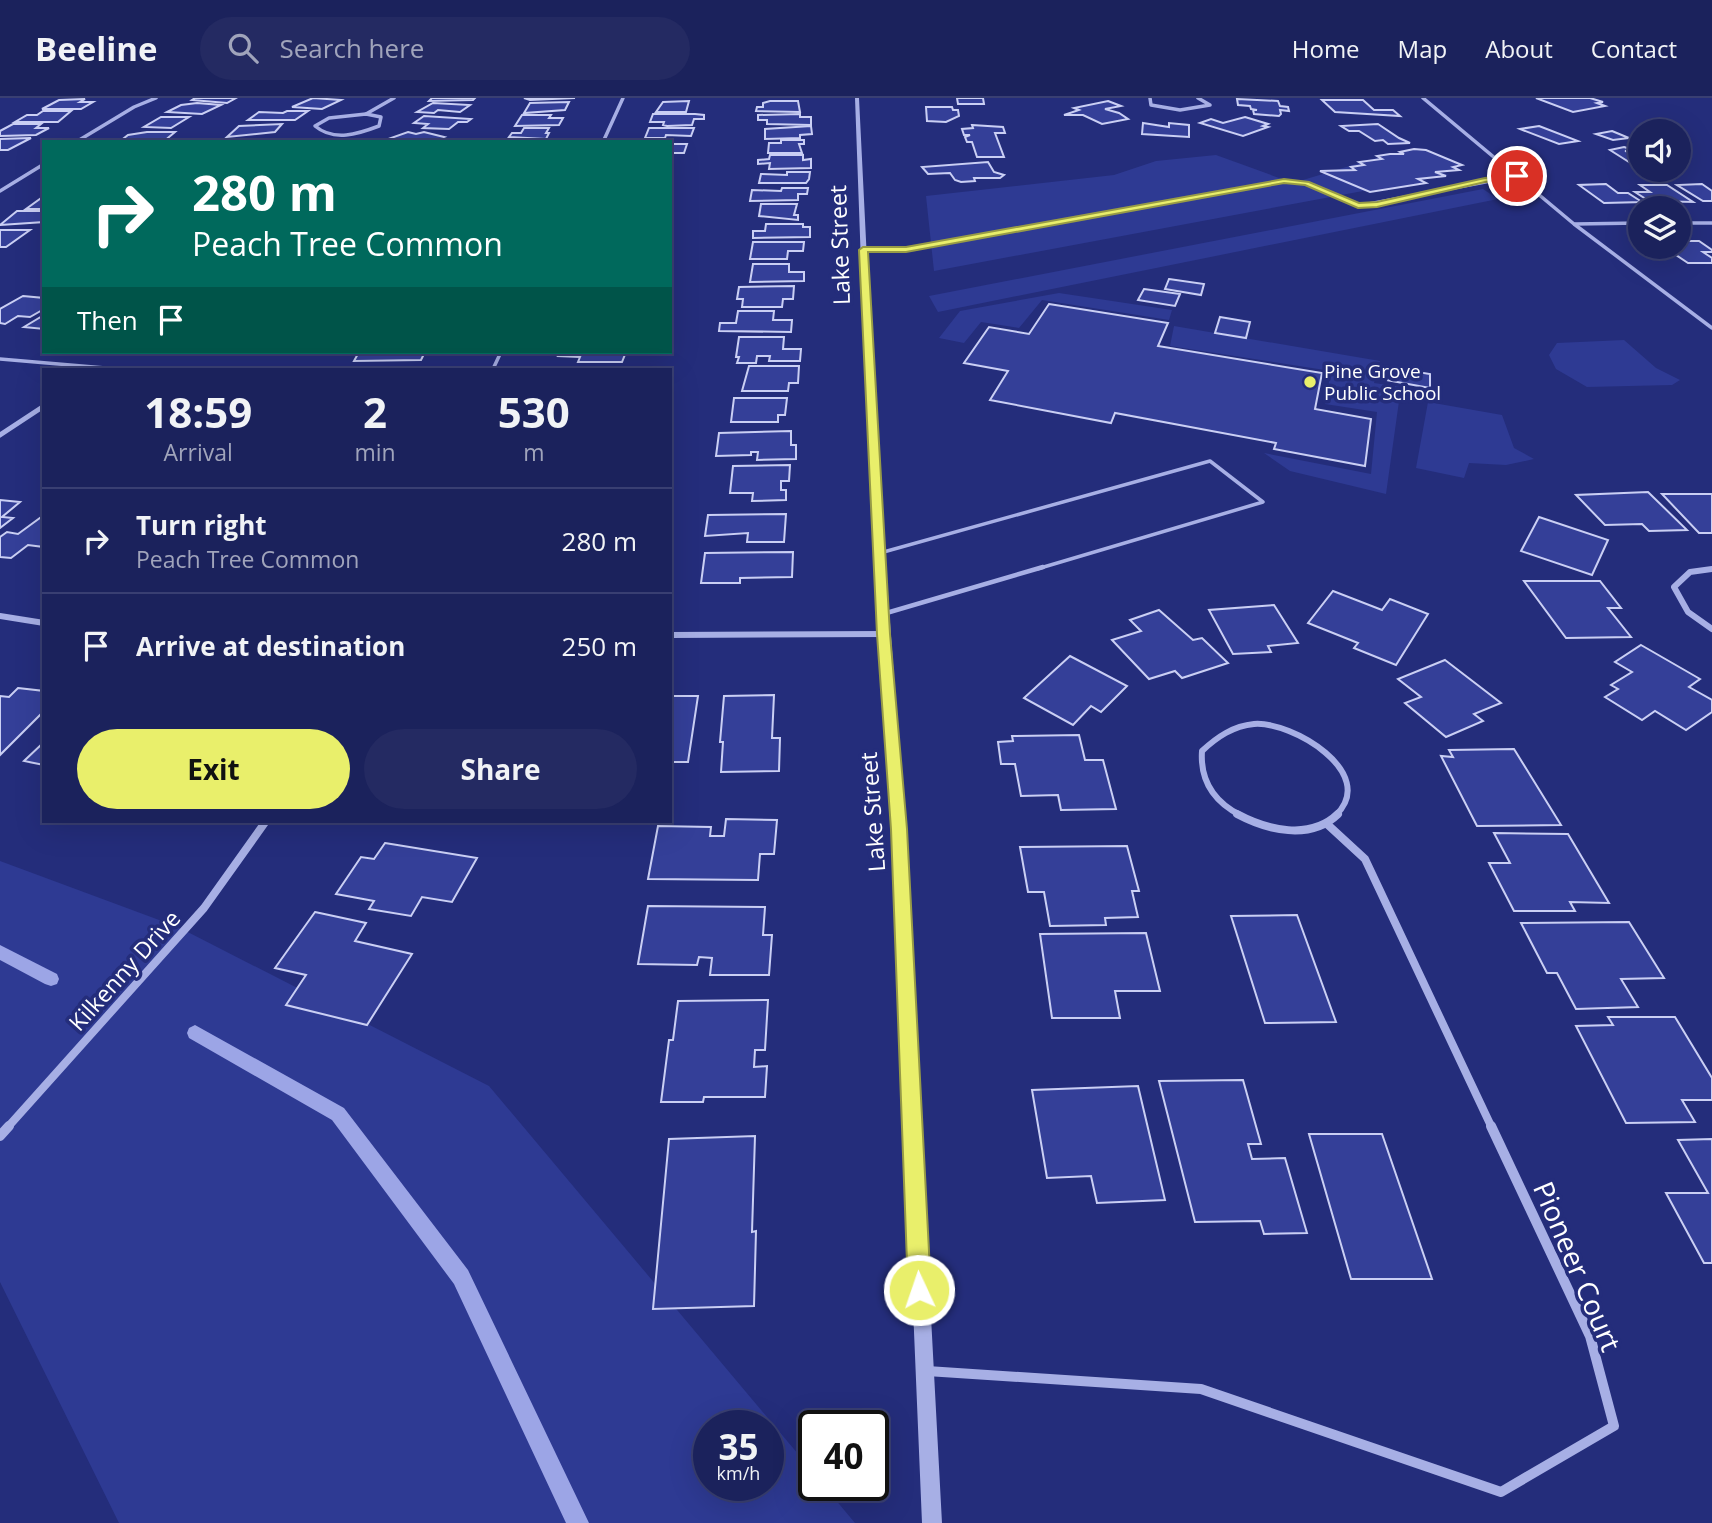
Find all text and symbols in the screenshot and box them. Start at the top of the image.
search box [200,17,690,80]
text: Beeline [35,26,158,71]
icon: search [224,29,262,67]
text: Search here [280,30,424,66]
text: Home [1292,32,1360,65]
text: Map [1398,32,1447,65]
text: About [1485,32,1553,65]
text: Contact [1591,32,1677,65]
map controls [1628,119,1691,259]
button: sound [1628,119,1691,182]
pin [1487,146,1547,206]
icon: arrive [1498,157,1536,195]
text: 280 m [192,159,337,225]
icon: right [77,168,168,259]
street label: Lake Street [821,184,857,306]
button: layers [1628,196,1691,259]
text: Peach Tree Common [192,222,503,265]
icon: arrive [152,301,190,339]
text: Then [77,302,138,338]
place label: Pine Grove Public School [1324,358,1441,406]
marker: Pine Grove Public School [1302,374,1318,390]
text: 18:59 [144,383,252,440]
text: 2 [363,383,387,440]
text: 530 [498,383,570,440]
text: Arrival [164,436,233,468]
text: min [354,436,396,468]
text: m [523,436,544,468]
text: Turn right [136,507,267,543]
icon: right [77,522,115,560]
text: 280 m [562,523,637,559]
text: Peach Tree Common [136,543,359,575]
icon: arrive [77,627,115,665]
text: Arrive at destination [136,628,405,664]
text: 250 m [562,628,637,664]
button: Exit [77,729,350,809]
button: Share [364,729,637,809]
street label: Lake Street [852,751,892,873]
street label: Kilkenny Drive [61,903,187,1037]
street label: Pioneer Court [1525,1175,1631,1357]
position arrow [882,1253,956,1327]
speed limit sign: 40 [798,1410,889,1501]
text: 35 [718,1423,759,1470]
text: km/h [717,1461,760,1485]

